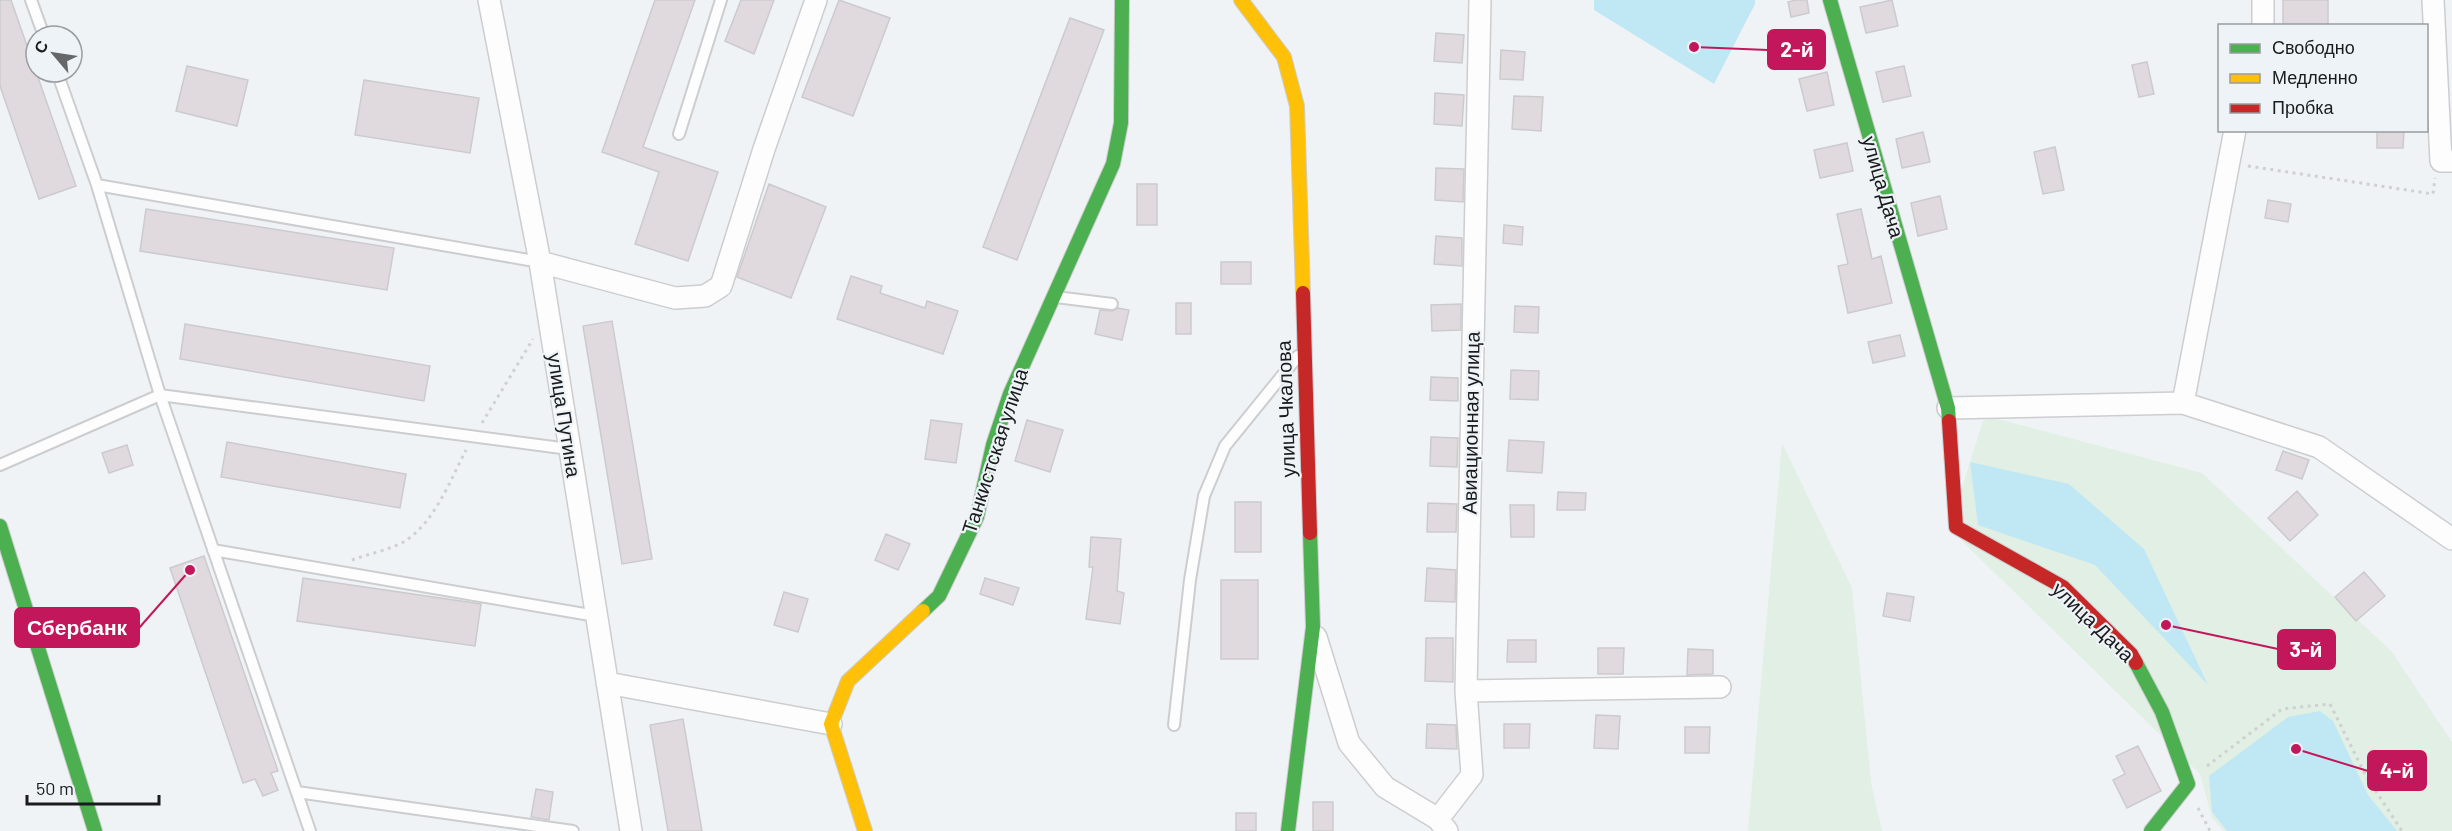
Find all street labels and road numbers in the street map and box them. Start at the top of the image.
street label: улица Дача [1858,133,1910,241]
street label: Авиационная улица [1456,330,1484,515]
street label: улица Чкалова [1271,339,1299,478]
street label: улица Путина [543,351,587,480]
street label: Танкистская улица [956,364,1032,536]
street label: улица Дача [2048,576,2140,667]

